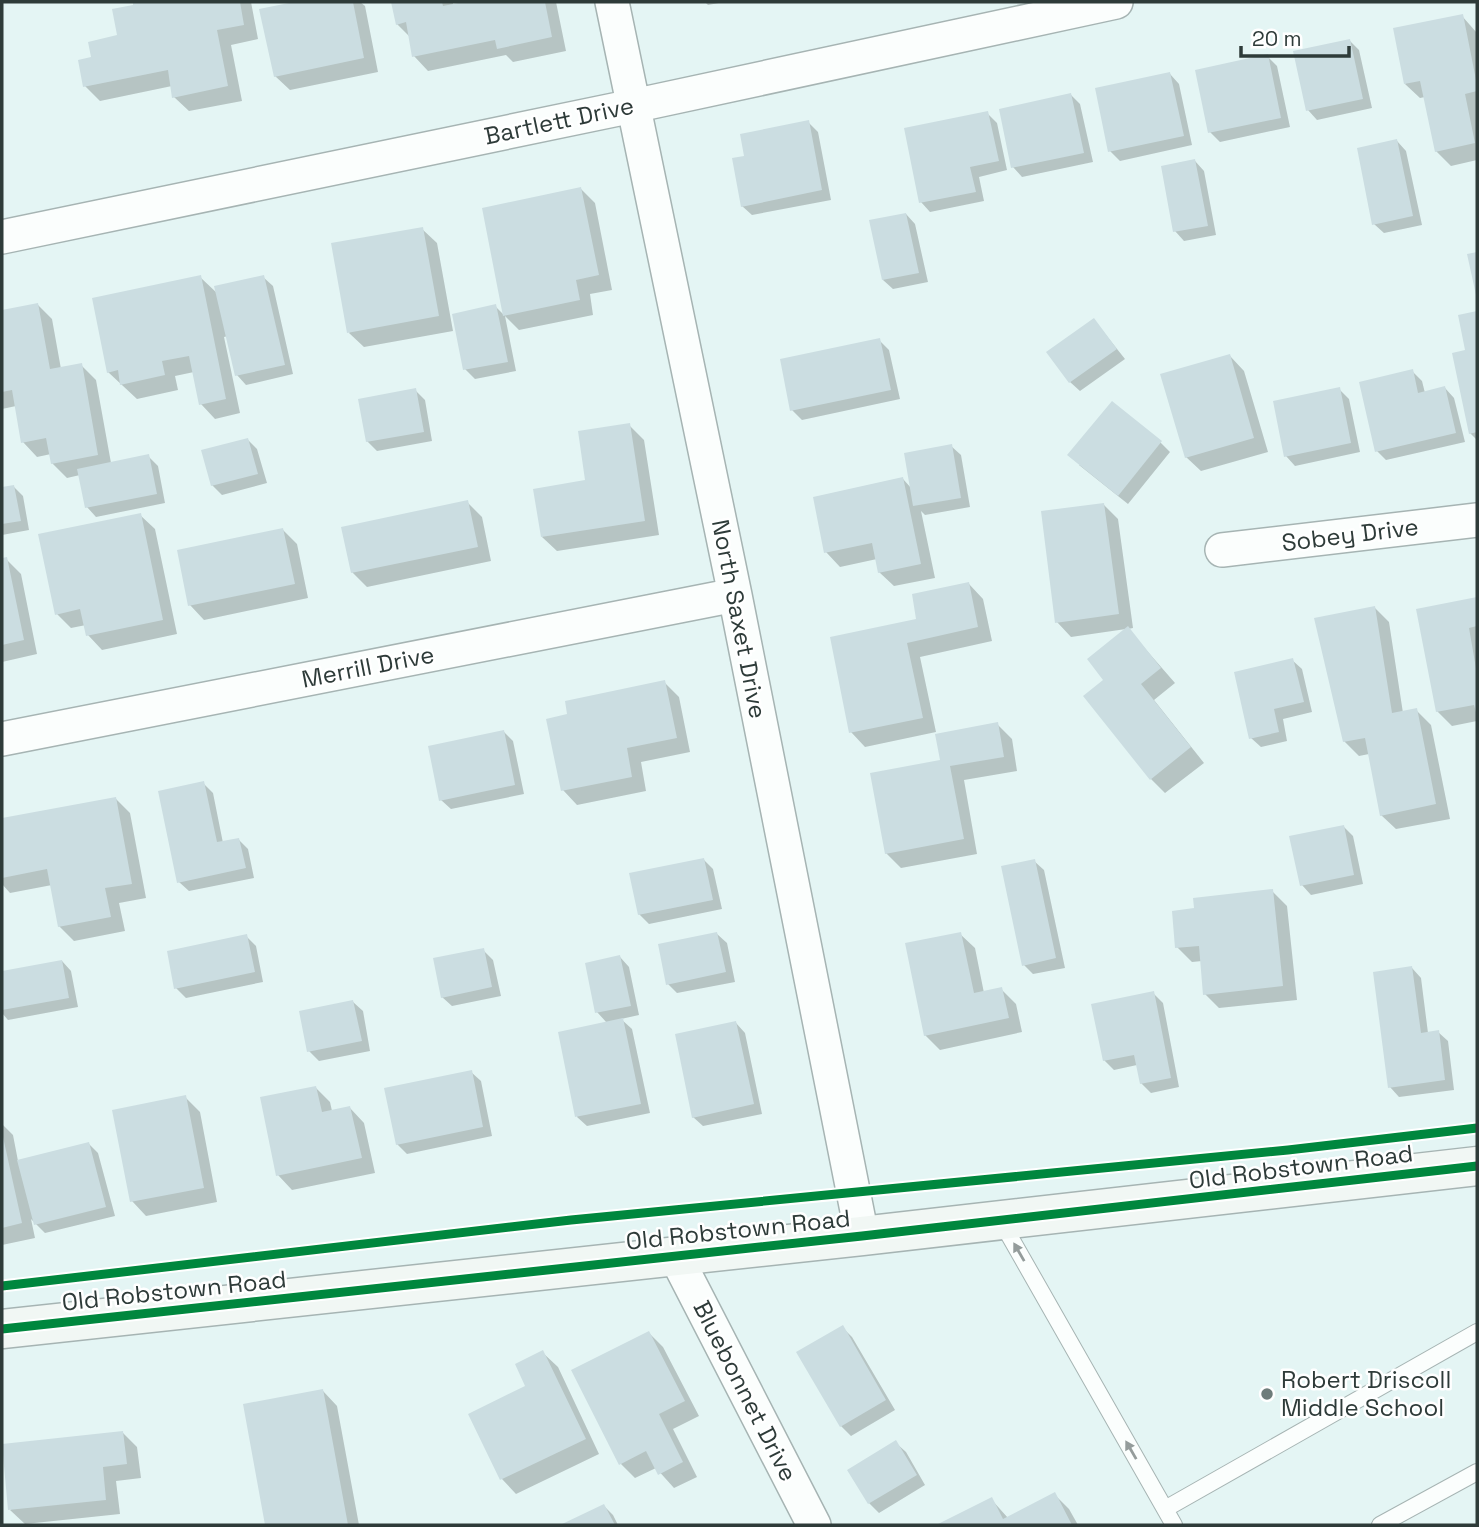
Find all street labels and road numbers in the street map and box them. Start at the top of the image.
street label: Bartlett Drive [481,90,637,152]
street label: Sobey Drive [1280,511,1420,558]
street label: North Saxet Drive [705,517,774,721]
street label: Merrill Drive [299,638,437,695]
street label: Old Robstown Road [1187,1137,1415,1196]
street label: Old Robstown Road [624,1202,852,1257]
street label: Old Robstown Road [60,1263,288,1318]
street label: Bluebonnet Drive [687,1295,804,1486]

